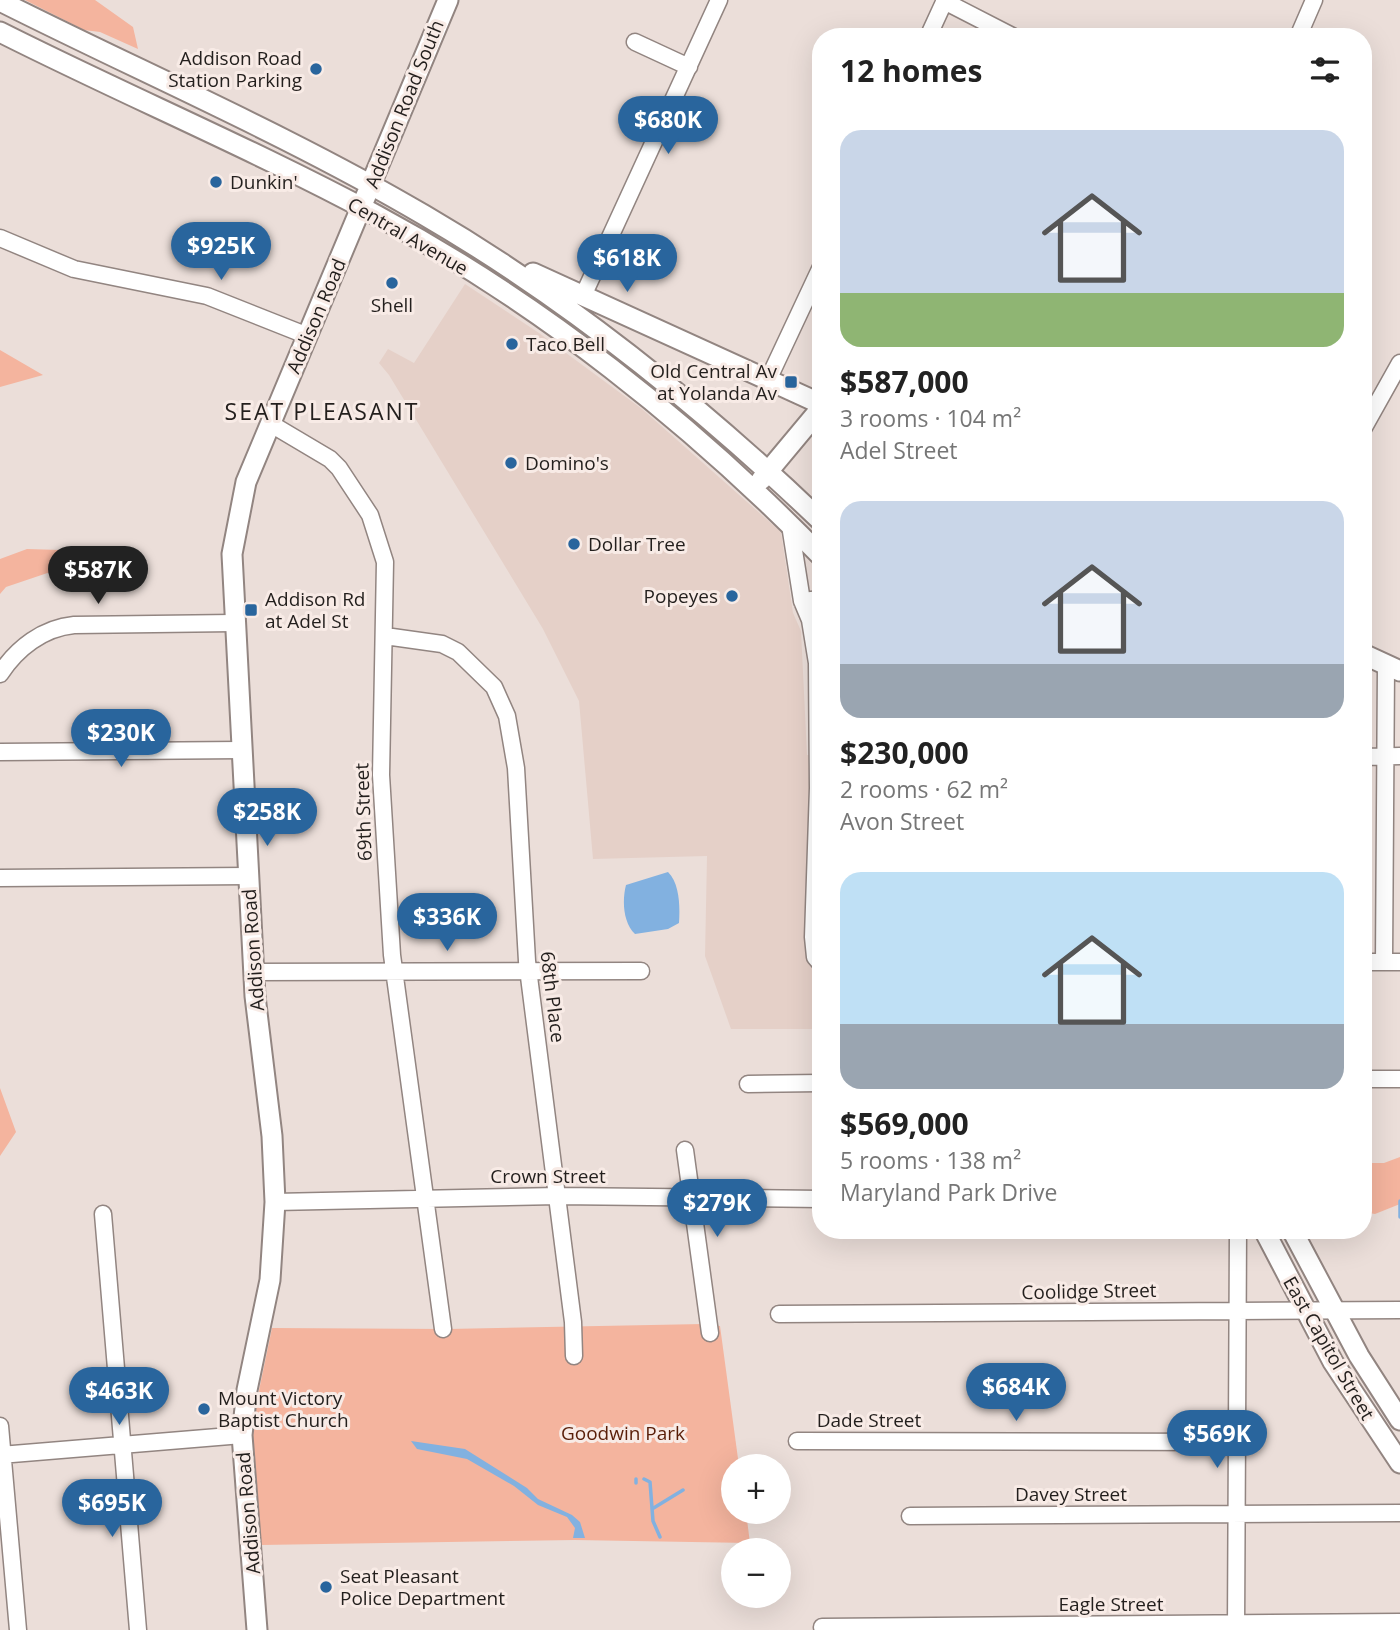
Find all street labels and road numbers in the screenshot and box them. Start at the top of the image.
street label: Addison Road South [358,16,450,192]
street label: Central Avenue [343,191,473,281]
street label: Addison Road [280,255,352,377]
street label: 69th Street [348,762,378,862]
street label: Addison Road [236,888,270,1012]
street label: 68th Place [535,950,571,1044]
street label: Crown Street [490,1163,606,1189]
street label: East Capitol Street [1277,1271,1381,1425]
street label: Coolidge Street [1021,1277,1157,1305]
street label: Dade Street [817,1407,922,1433]
street label: Addison Road [230,1451,266,1575]
street label: Davey Street [1015,1481,1127,1507]
street label: Eagle Street [1059,1591,1164,1617]

